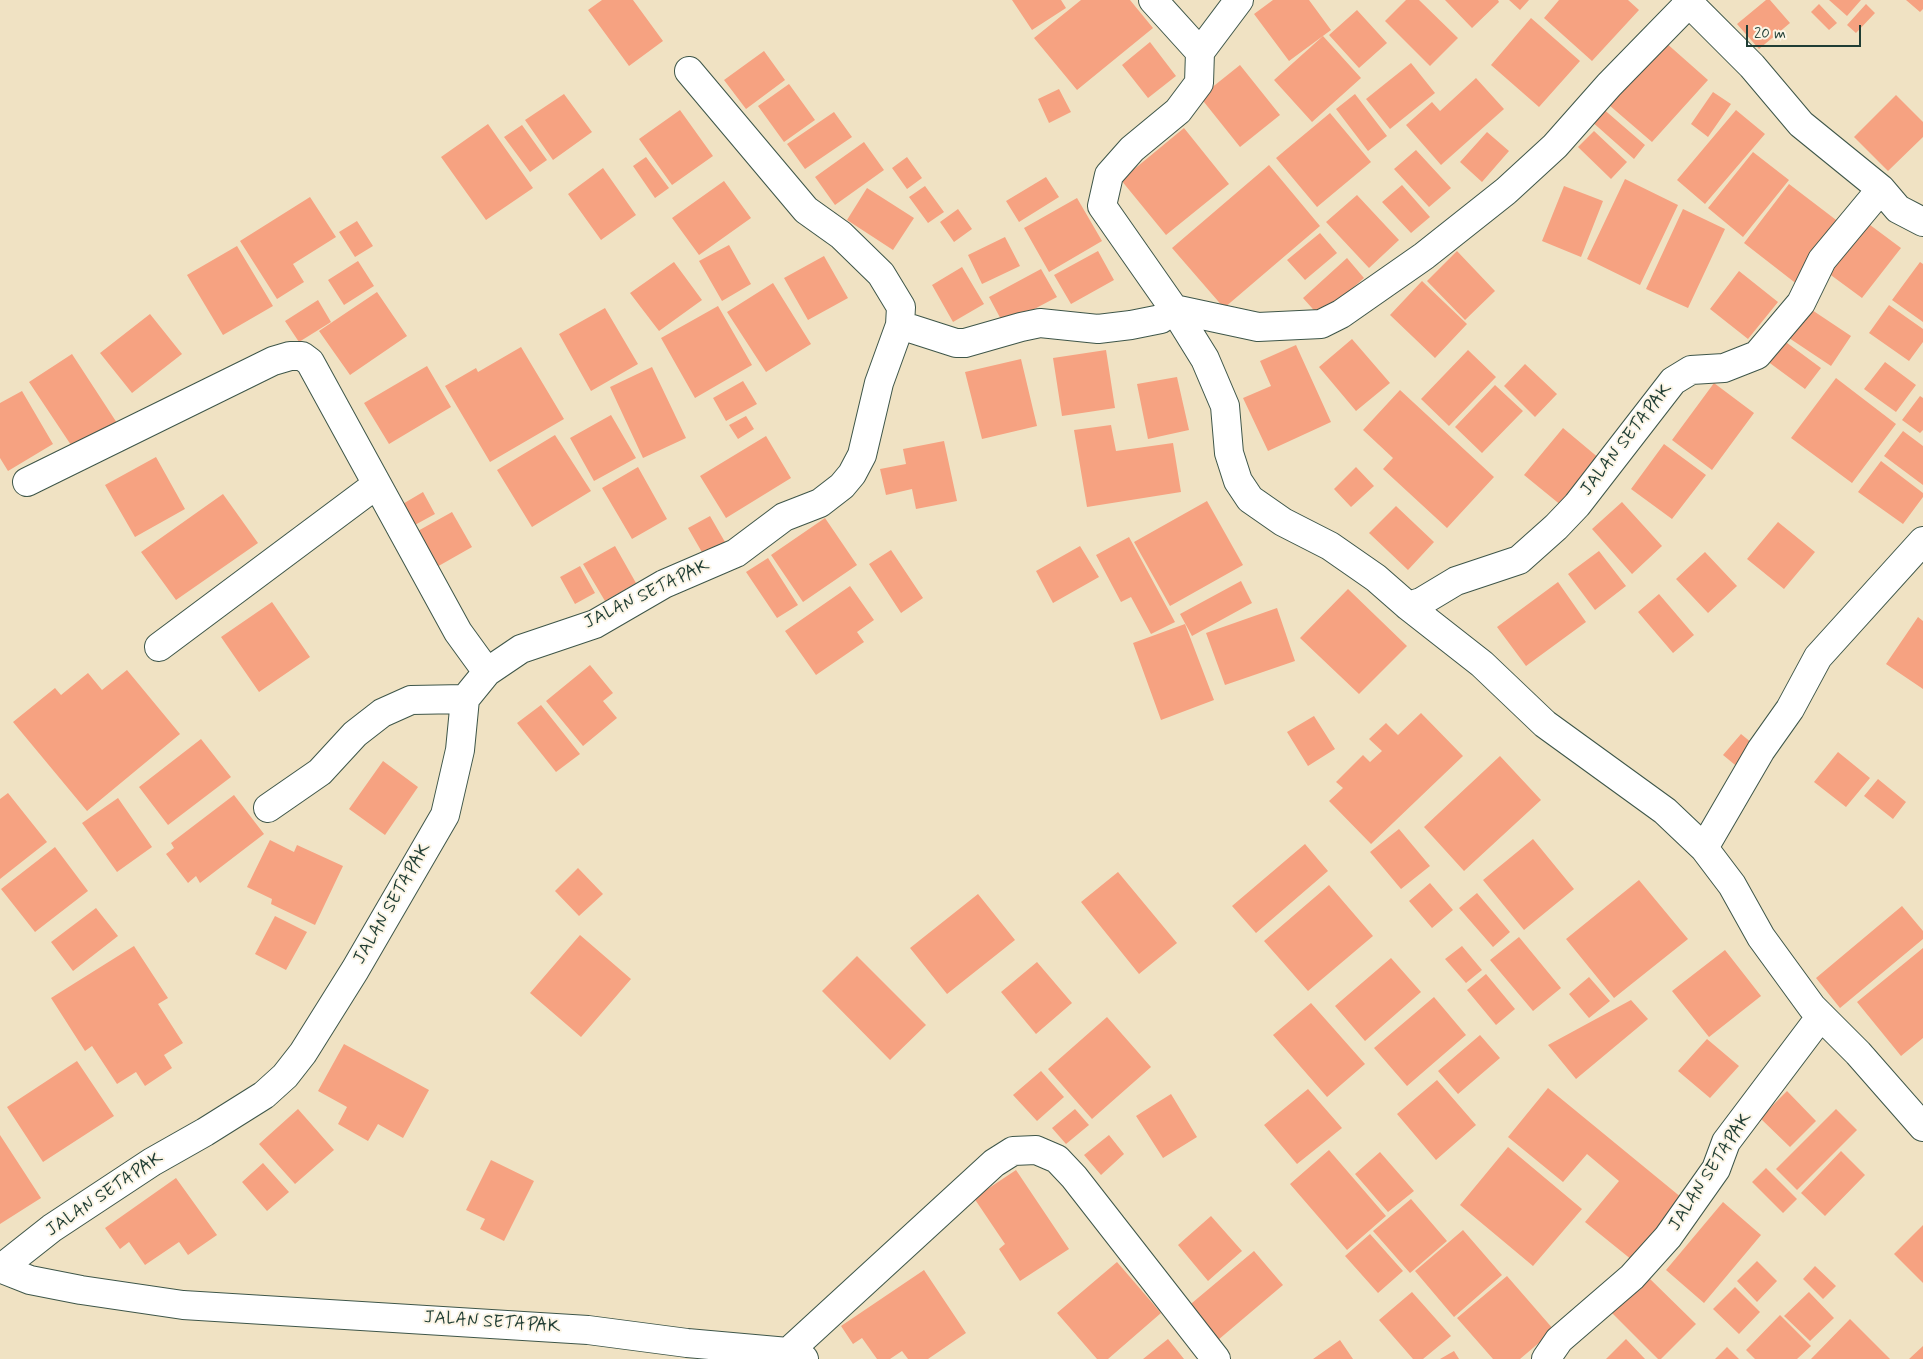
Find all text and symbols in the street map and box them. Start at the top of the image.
scale bar [1748,15,1863,47]
text: 20 m [1754,24,1786,44]
street label: JALAN SETAPAK [1576,379,1678,501]
street label: JALAN SETAPAK [581,555,713,635]
street label: JALAN SETAPAK [349,839,437,969]
street label: JALAN SETAPAK [1665,1109,1757,1235]
street label: JALAN SETAPAK [42,1148,168,1242]
street label: JALAN SETAPAK [423,1307,561,1339]

